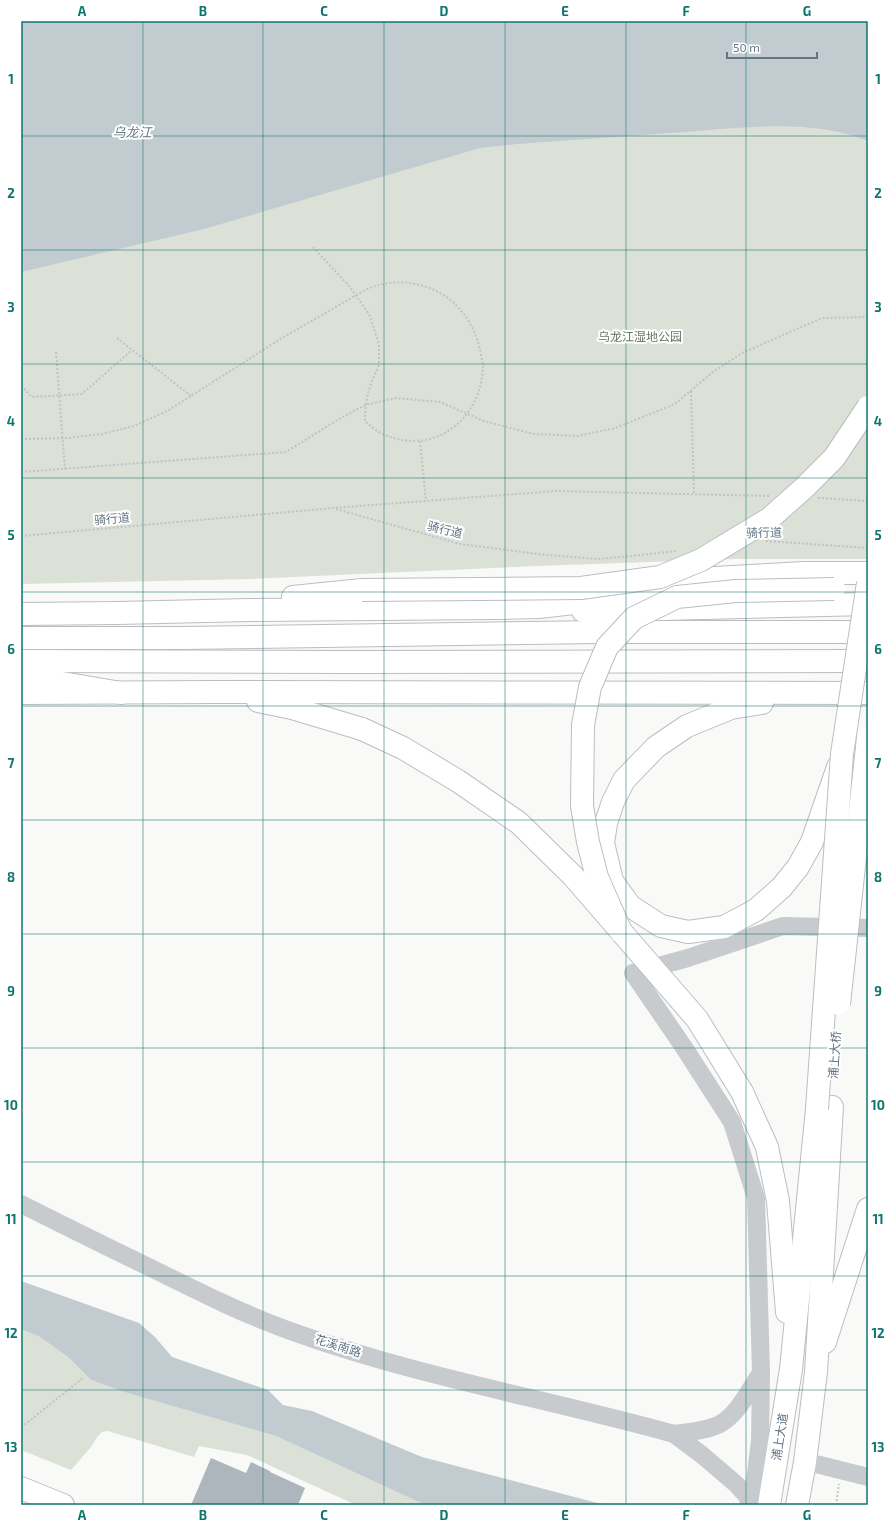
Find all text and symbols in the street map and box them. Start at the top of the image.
text: A [78,3,87,19]
text: B [199,3,207,19]
text: C [320,3,328,19]
text: D [440,3,449,19]
text: E [561,3,569,19]
text: F [682,3,690,19]
text: G [803,3,811,19]
scale bar [727,34,817,60]
text: 50 m [733,40,760,54]
text: 1 [8,71,14,87]
text: 1 [875,71,881,87]
water label: 乌龙江 [112,124,153,140]
text: 2 [7,185,15,201]
text: 2 [874,185,882,201]
text: 3 [7,299,15,315]
text: 3 [874,299,882,315]
park label: 乌龙江湿地公园 [598,329,682,343]
text: 4 [7,413,15,429]
text: 4 [874,413,882,429]
street label: 骑行道 [93,509,130,527]
street label: 骑行道 [426,518,464,540]
street label: 骑行道 [746,525,782,539]
text: 5 [7,527,15,543]
text: 5 [874,527,882,543]
text: 6 [7,641,15,657]
text: 6 [874,641,882,657]
text: 7 [8,755,15,771]
text: 7 [875,755,882,771]
text: 8 [7,869,15,885]
text: 8 [874,869,882,885]
text: 9 [7,983,15,999]
text: 9 [874,983,882,999]
street label: 浦上大桥 [825,1030,843,1079]
text: 10 [4,1097,18,1113]
text: 10 [871,1097,885,1113]
text: 11 [5,1211,17,1227]
text: 11 [872,1211,884,1227]
text: 12 [4,1325,18,1341]
text: 12 [871,1325,885,1341]
street label: 花溪南路 [313,1331,363,1359]
street label: 浦上大道 [768,1412,790,1462]
text: 13 [5,1439,18,1455]
text: 13 [872,1439,885,1455]
text: A [78,1507,87,1523]
text: B [199,1507,207,1523]
text: C [320,1507,328,1523]
text: D [440,1507,449,1523]
text: E [561,1507,569,1523]
text: F [682,1507,690,1523]
text: G [803,1507,811,1523]

